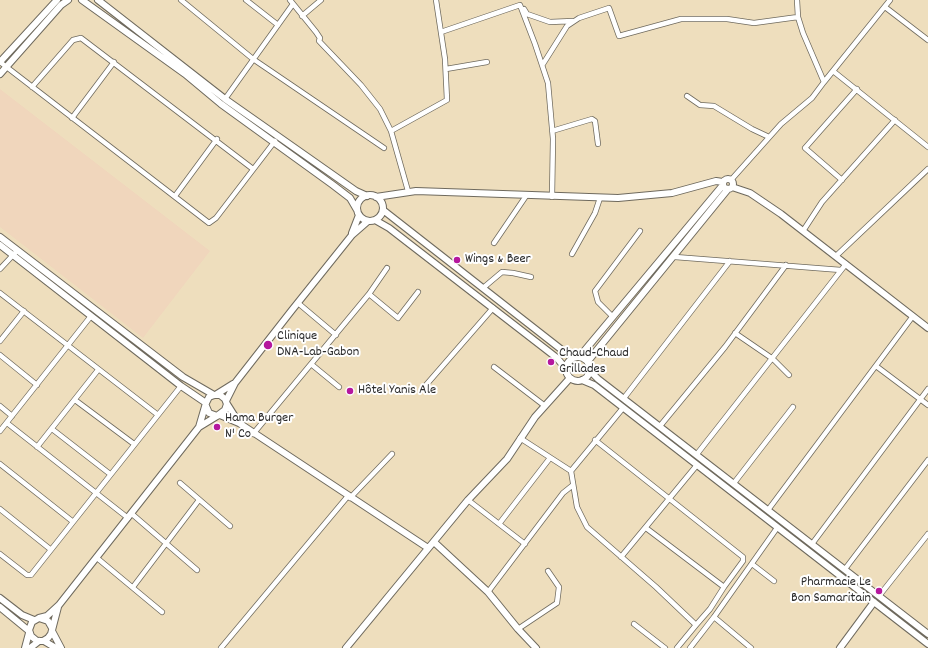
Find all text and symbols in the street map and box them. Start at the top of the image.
place label: Wings & Beer [465,252,531,268]
marker: Wings & Beer [452,255,462,265]
place label: Clinique DNA-Lab-Gabon [277,329,359,362]
marker: Clinique DNA-Lab-Gabon [262,339,274,351]
place label: Chaud-Chaud Grillades [559,346,629,378]
marker: Chaud-Chaud Grillades [546,357,556,367]
place label: Hôtel Yanis Ale [358,383,436,399]
marker: Hôtel Yanis Ale [345,386,355,396]
place label: Hama Burger N' Co [225,411,293,444]
marker: Hama Burger N' Co [212,422,222,432]
place label: Pharmacie Le Bon Samaritain [791,575,871,608]
marker: Pharmacie Le Bon Samaritain [874,586,884,596]

